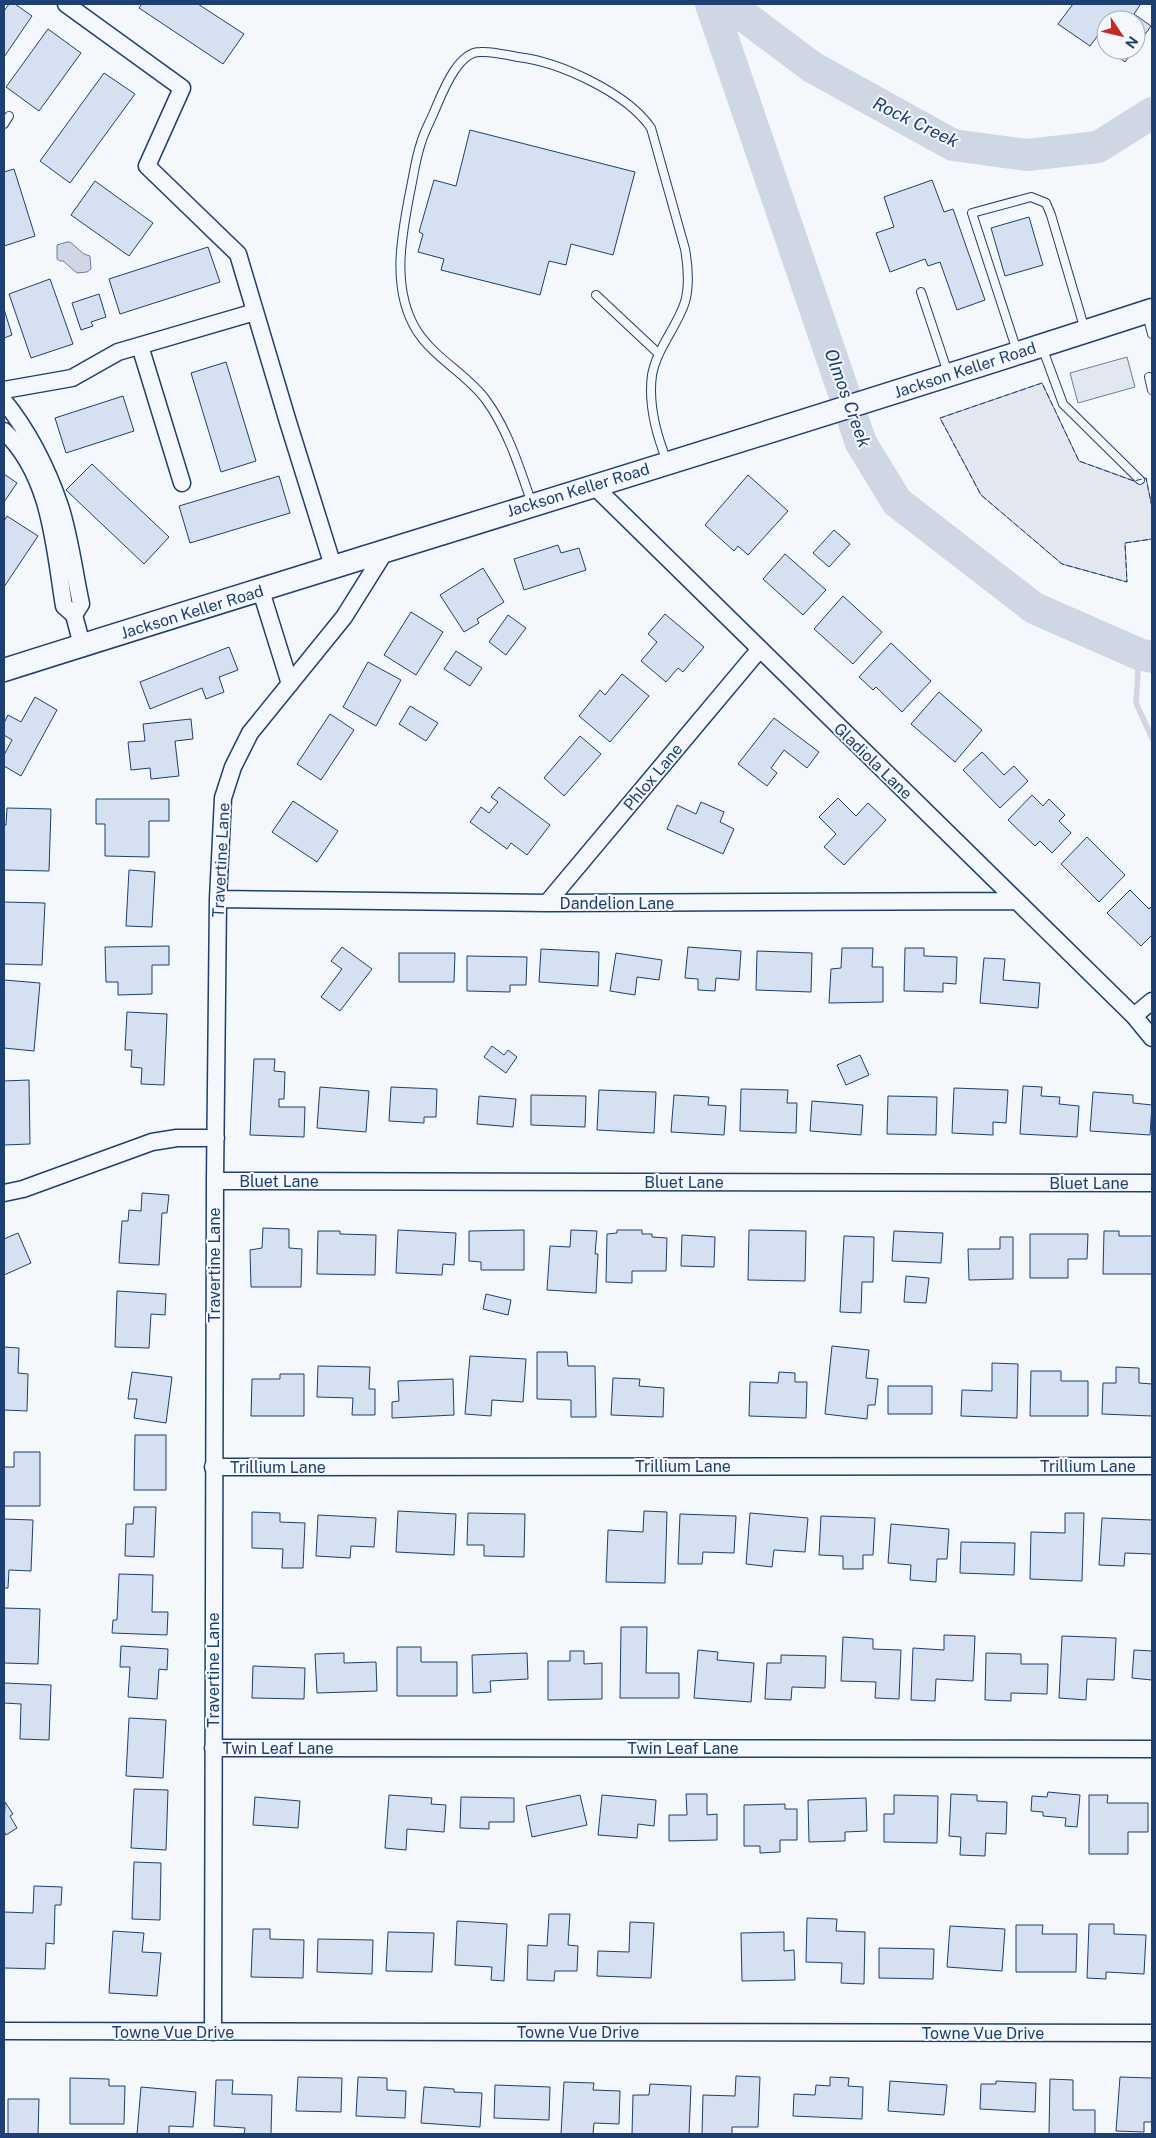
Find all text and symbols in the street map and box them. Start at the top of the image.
north arrow [1096,10,1146,60]
text: N [1122,33,1141,52]
water label: Rock Creek [870,92,962,152]
street label: Jackson Keller Road [892,338,1038,402]
water label: Olmos Creek [820,346,876,450]
street label: Jackson Keller Road [504,459,652,521]
street label: Jackson Keller Road [118,581,266,643]
street label: Gladiola Lane [830,719,916,803]
street label: Phlox Lane [620,740,686,814]
street label: Travertine Lane [209,802,233,918]
street label: Dandelion Lane [560,894,674,913]
street label: Bluet Lane [239,1172,319,1191]
street label: Bluet Lane [644,1173,724,1192]
street label: Bluet Lane [1049,1174,1129,1193]
street label: Travertine Lane [205,1207,224,1323]
street label: Trillium Lane [635,1457,731,1476]
street label: Trillium Lane [1040,1457,1136,1476]
street label: Trillium Lane [230,1458,326,1477]
street label: Travertine Lane [204,1612,223,1728]
street label: Twin Leaf Lane [222,1739,334,1758]
street label: Twin Leaf Lane [627,1739,739,1758]
street label: Towne Vue Drive [112,2023,234,2042]
street label: Towne Vue Drive [517,2023,639,2042]
street label: Towne Vue Drive [922,2024,1044,2043]

